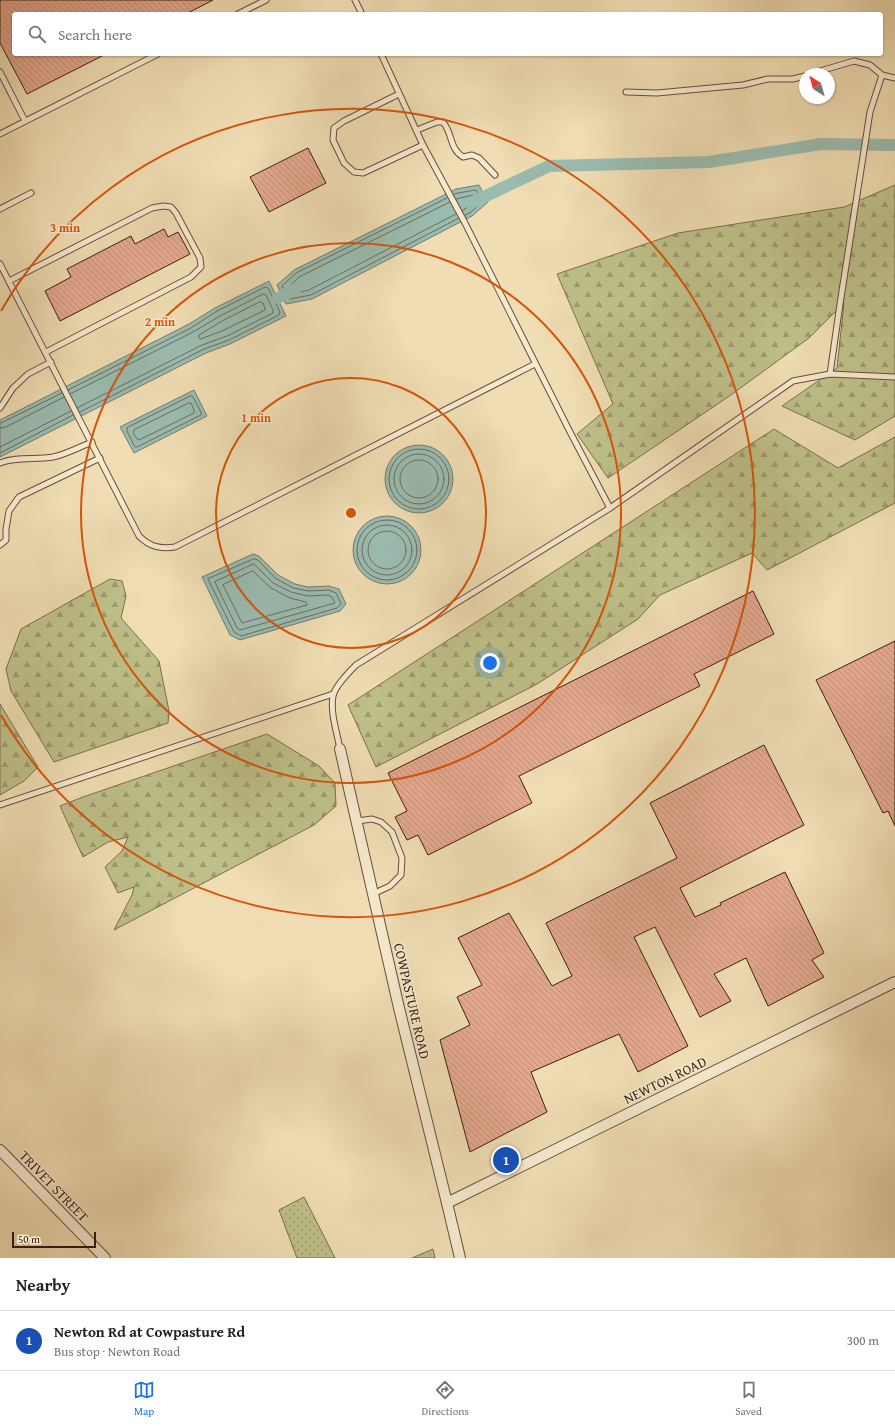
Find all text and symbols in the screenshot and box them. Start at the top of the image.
search box [12,12,883,56]
icon: search [26,23,48,45]
text: Search here [58,24,132,45]
north arrow [799,68,835,104]
text: 3 min [50,219,80,236]
text: 2 min [145,313,175,330]
text: 1 min [241,409,271,426]
centre of rings [344,506,358,520]
your location [480,653,500,673]
street label: COWPASTURE ROAD [389,941,435,1061]
street label: NEWTON ROAD [620,1051,710,1109]
pin: 1 [493,1145,519,1175]
street label: TRIVET STREET [15,1146,93,1226]
scale bar [12,1230,96,1249]
text: 50 m [18,1231,40,1247]
text: Nearby [16,1272,70,1297]
text: Newton Rd at Cowpasture Rd [54,1321,245,1342]
text: 1 [26,1331,32,1350]
text: 300 m [847,1331,879,1350]
text: Bus stop · Newton Road [54,1342,180,1361]
tab: Map [133,1379,155,1419]
tab: Directions [422,1379,469,1419]
tab: Saved [735,1379,762,1419]

